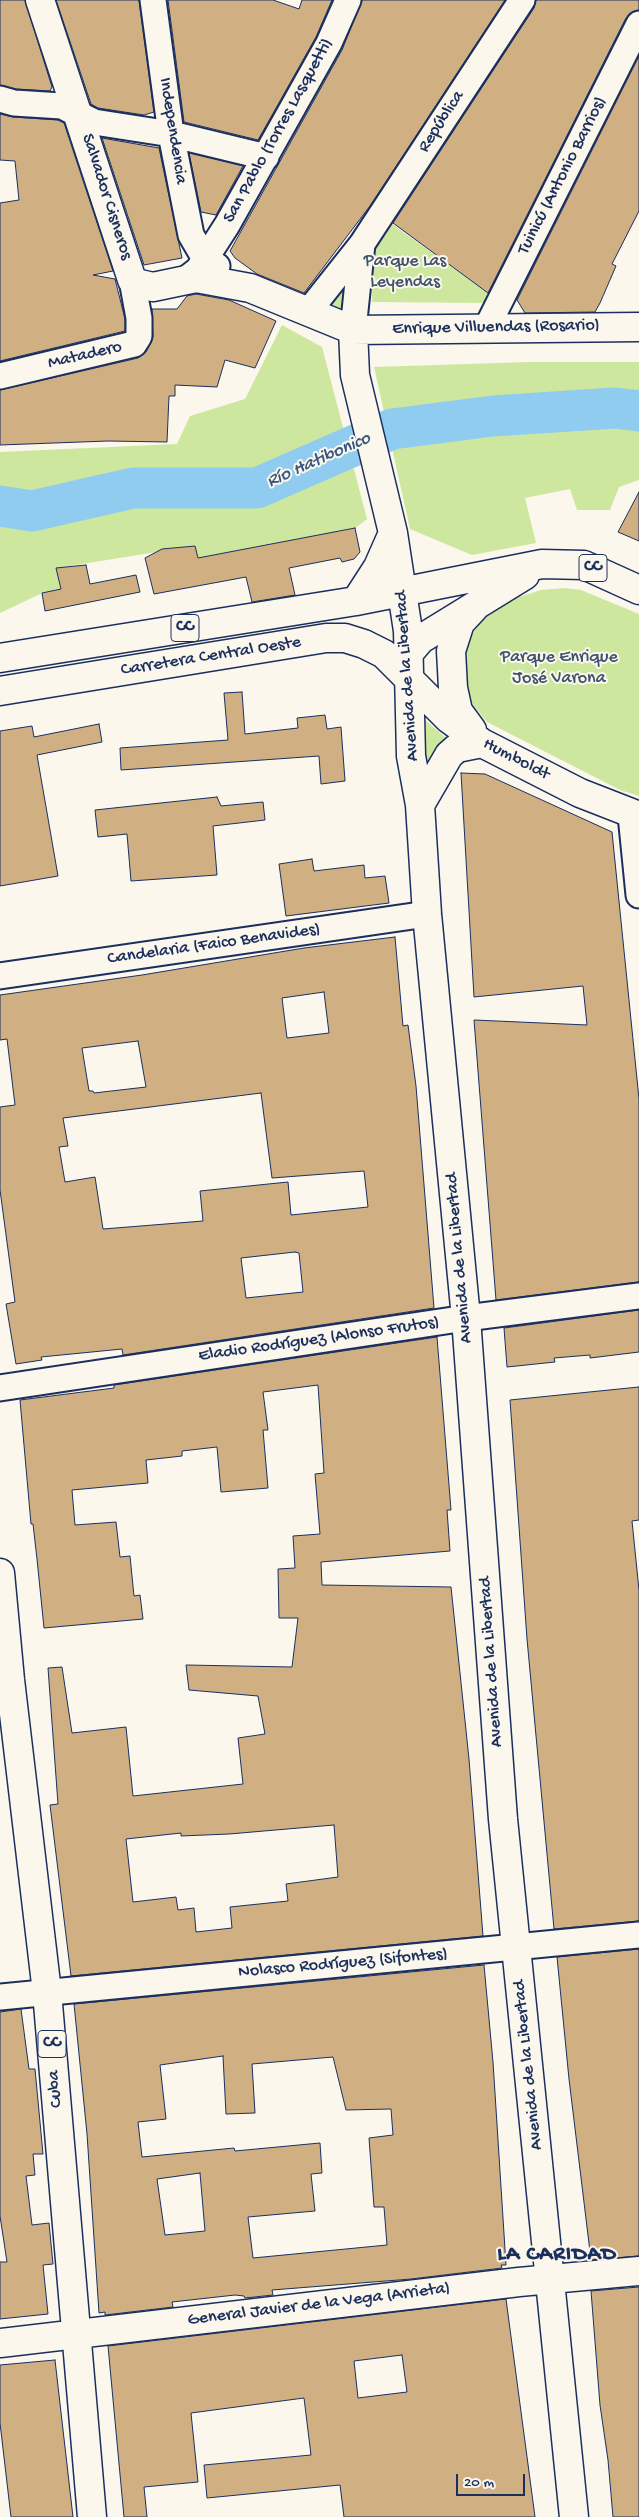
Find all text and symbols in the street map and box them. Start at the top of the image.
street label: San Pablo (Torres Lasquetti) [219,35,339,227]
street label: Independencia [153,76,191,186]
street label: República [414,87,470,157]
street label: Tuinicú (Antonio Barrios) [514,93,612,259]
street label: Salvador Cisneros [75,131,137,263]
park label: Parque Las Leyendas [364,251,446,294]
street label: Enrique Villuendas (Rosario) [392,315,600,341]
street label: Matadero [46,337,124,375]
water label: Río Hatibonico [264,428,374,494]
road number: CC [579,554,607,582]
street label: Avenida de la Libertad [391,590,425,762]
road number: CC [171,614,199,641]
street label: Carretera Central Oeste [119,632,303,682]
park label: Parque Enrique José Varona [500,647,618,690]
street label: Humboldt [479,734,553,786]
street label: Candelaria (Faico Benavides) [106,919,322,971]
street label: Avenida de la Libertad [442,1172,478,1344]
street label: Eladio Rodríguez (Alonso Frutos) [197,1312,441,1368]
street label: Avenida de la Libertad [475,1576,509,1748]
street label: Nolasco Rodríguez (Sifontes) [237,1944,449,1984]
street label: Avenida de la Libertad [509,1979,549,2151]
road number: CC [38,2030,66,2058]
street label: Cuba [44,2069,68,2109]
district label: LA CARIDAD [496,2243,618,2269]
street label: General Javier de la Vega (Arrieta) [186,2278,452,2332]
scale bar [459,2464,528,2496]
text: 20 m [464,2474,494,2492]

